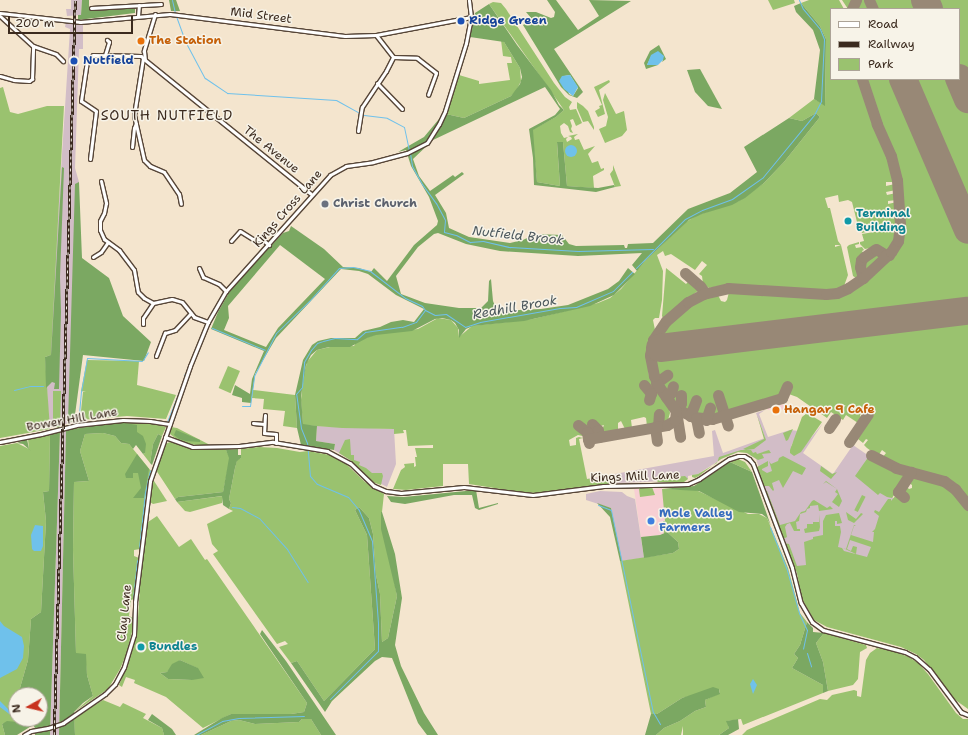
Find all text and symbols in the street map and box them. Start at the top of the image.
street label: Mid Street [229,5,293,27]
scale bar [10,8,135,34]
legend [830,8,960,80]
place label: Ridge Green [469,14,547,28]
text: 200 m [15,15,54,31]
marker: Ridge Green [456,16,466,26]
text: Road [868,16,898,32]
place label: The Station [149,34,221,48]
marker: The Station [136,36,146,46]
text: Railway [868,36,915,52]
place label: Nutfield [83,54,134,68]
marker: Nutfield [68,55,80,67]
text: Park [868,56,894,72]
district label: SOUTH NUTFIELD [101,107,233,123]
street label: The Avenue [240,123,302,177]
street label: Kings Cross Lane [250,167,326,251]
place label: Christ Church [333,197,417,211]
marker: Christ Church [320,199,330,209]
place label: Terminal Building [856,207,910,235]
marker: Terminal Building [843,216,853,226]
water label: Nutfield Brook [471,223,565,249]
water label: Redhill Brook [472,293,558,323]
place label: Hangar 9 Cafe [784,403,875,417]
street label: Bower Hill Lane [25,405,119,435]
marker: Hangar 9 Cafe [771,405,781,415]
street label: Kings Mill Lane [590,468,680,486]
place label: Mole Valley Farmers [659,507,733,535]
marker: Mole Valley Farmers [646,516,656,526]
street label: Clay Lane [115,584,135,642]
place label: Bundles [149,640,197,654]
marker: Bundles [136,642,146,652]
north arrow [8,687,48,727]
text: N [9,703,25,714]

